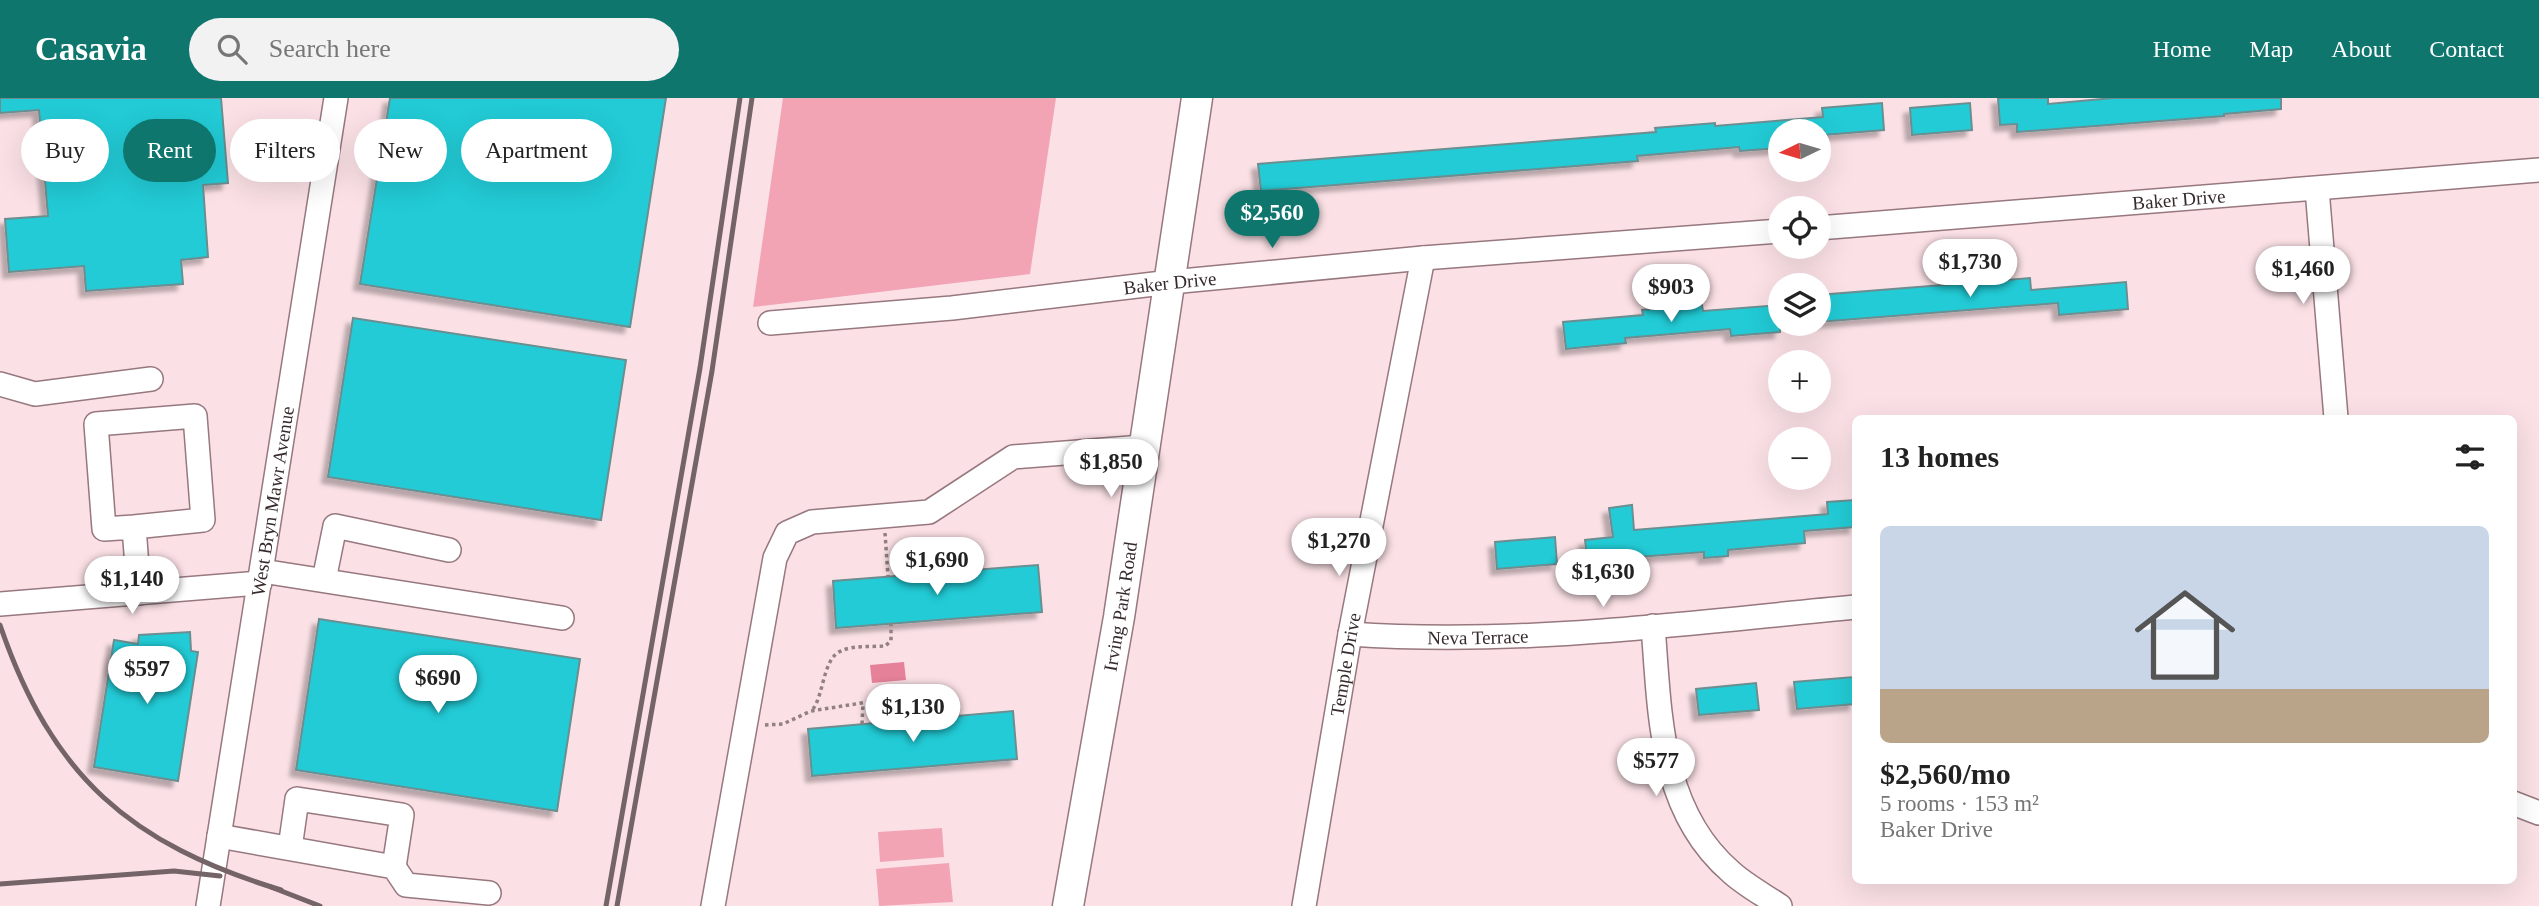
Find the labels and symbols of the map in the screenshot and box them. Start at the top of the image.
north arrow [1768,119,1830,182]
street label: Baker Drive [2131,185,2226,213]
pin: $2,560 [1215,190,1329,250]
pin: $1,730 [1913,240,2027,299]
pin: $1,460 [2246,246,2360,306]
pin: $903 [1630,264,1712,324]
street label: Baker Drive [1122,267,1217,298]
street label: West Bryn Mawr Avenue [247,405,298,597]
pin: $1,850 [1054,440,1168,499]
pin: $1,270 [1282,518,1396,578]
pin: $1,690 [880,538,994,597]
street label: Irving Park Road [1099,540,1141,673]
pin: $1,630 [1546,550,1660,609]
pin: $1,140 [75,556,189,616]
street label: Temple Drive [1326,611,1364,718]
street label: Neva Terrace [1427,625,1529,648]
pin: $597 [106,646,188,706]
pin: $690 [397,656,479,715]
pin: $1,130 [856,684,970,744]
pin: $577 [1615,738,1697,798]

